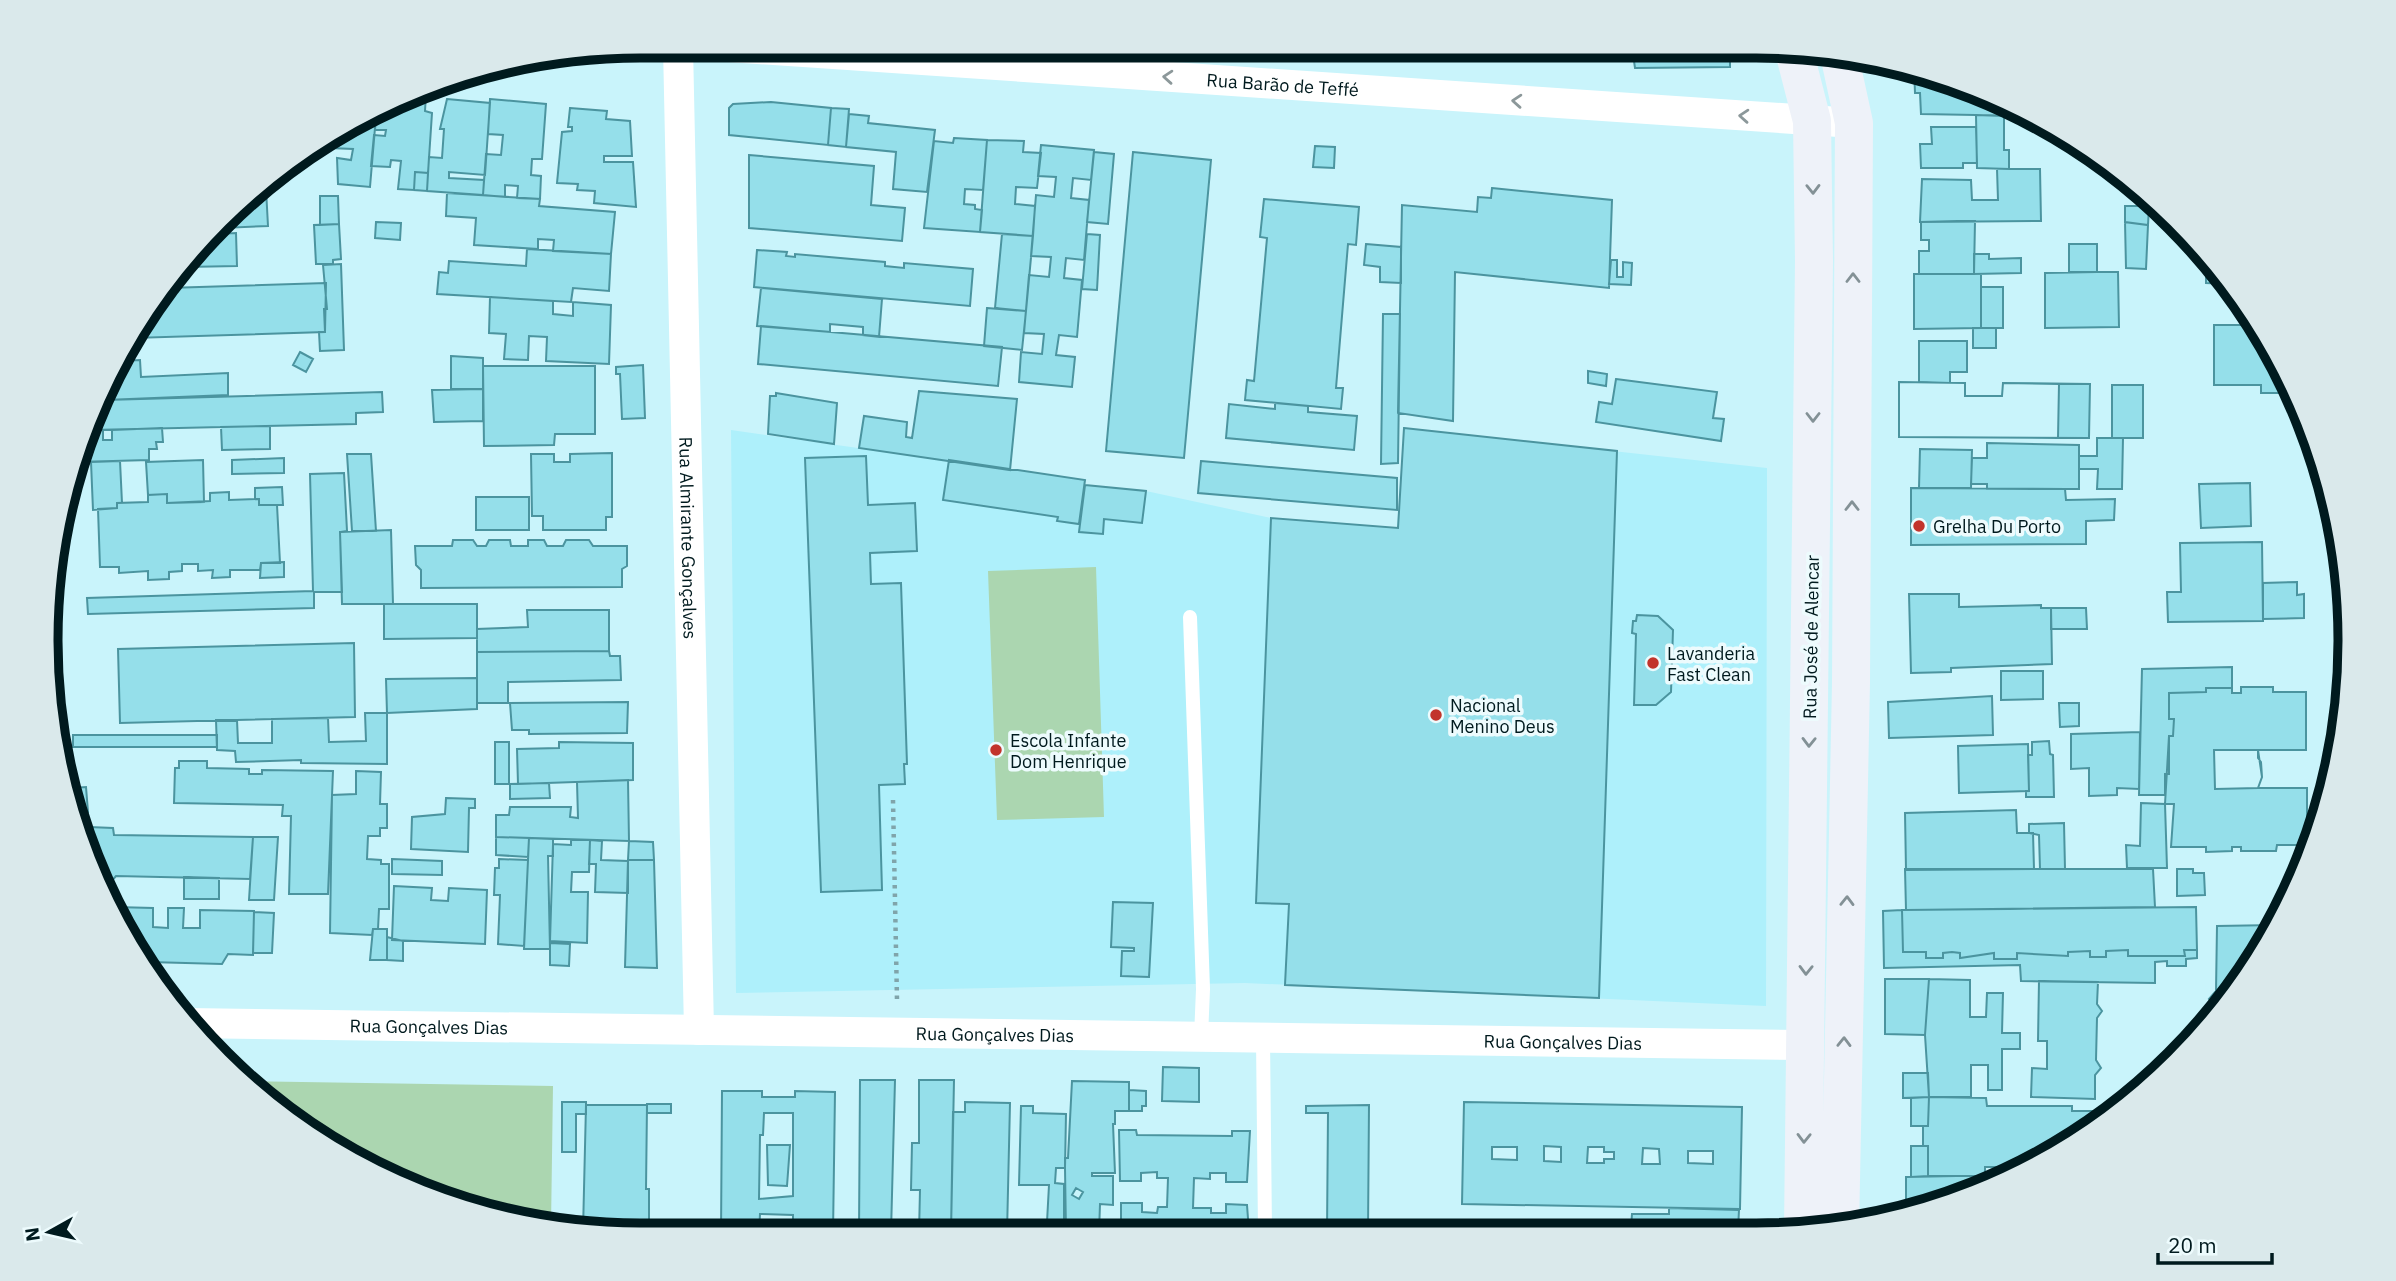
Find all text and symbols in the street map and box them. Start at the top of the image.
street label: Rua Barão de Teffé [1206,68,1360,101]
one-way arrow [1162,70,1173,85]
one-way arrow [1511,93,1522,108]
one-way arrow [1738,109,1749,124]
one-way arrow [1805,184,1821,195]
one-way arrow [1845,272,1861,283]
one-way arrow [1805,412,1821,422]
street label: Rua Almirante Gonçalves [675,436,702,639]
one-way arrow [1844,500,1860,510]
place label: Grelha Du Porto [1933,515,2061,538]
marker: Grelha Du Porto [1911,518,1927,534]
street label: Rua José de Alencar [1798,554,1824,719]
place label: Lavanderia Fast Clean [1667,642,1755,686]
marker: Lavanderia Fast Clean [1645,655,1661,671]
place label: Nacional Menino Deus [1450,694,1555,738]
marker: Nacional Menino Deus [1428,707,1444,723]
place label: Escola Infante Dom Henrique [1010,729,1127,773]
one-way arrow [1802,737,1817,748]
marker: Escola Infante Dom Henrique [988,742,1004,758]
one-way arrow [1839,896,1855,906]
one-way arrow [1798,965,1814,975]
street label: Rua Gonçalves Dias [350,1014,508,1039]
street label: Rua Gonçalves Dias [916,1021,1074,1047]
street label: Rua Gonçalves Dias [1483,1029,1642,1054]
one-way arrow [1836,1036,1852,1046]
one-way arrow [1796,1133,1812,1144]
north arrow [14,1197,84,1267]
scale bar [2158,1222,2272,1266]
text: N [19,1226,45,1243]
text: 20 m [2168,1231,2217,1259]

